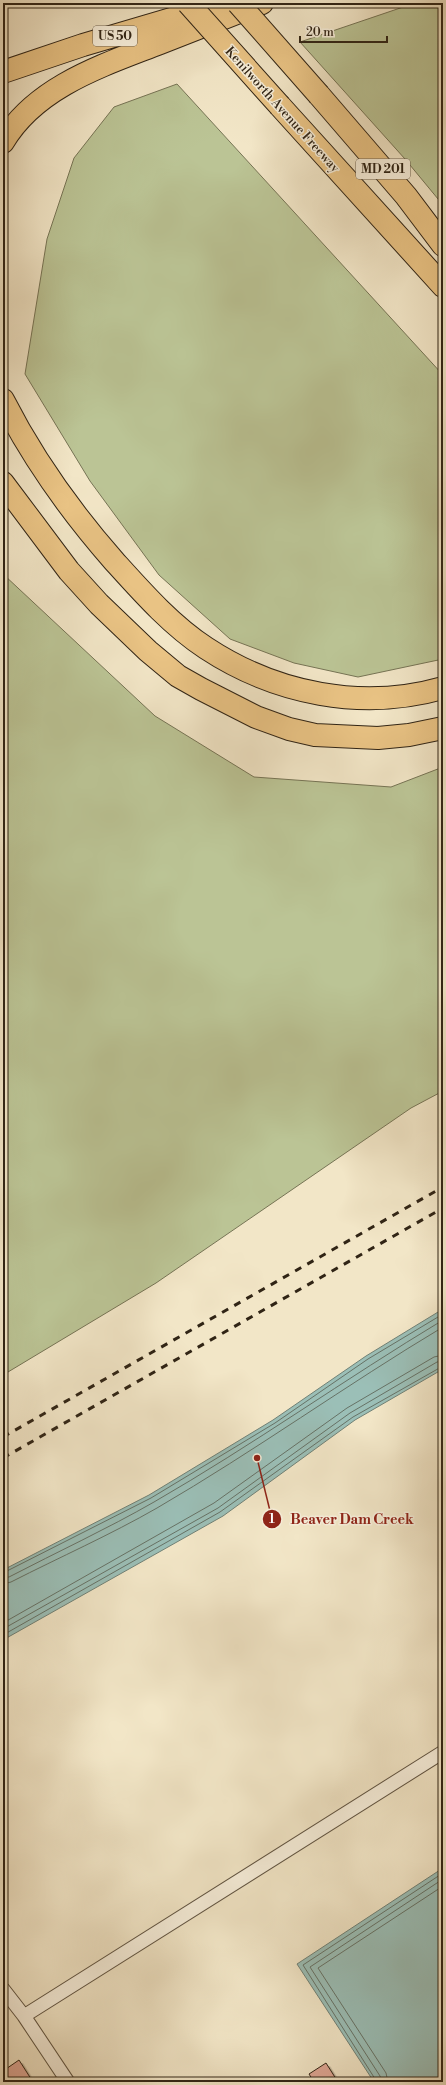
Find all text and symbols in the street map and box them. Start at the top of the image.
scale bar [300,18,387,44]
text: 20 m [306,25,334,40]
road number: US 50 [93,26,137,46]
street label: Kenilworth Avenue Freeway [222,44,343,176]
road number: MD 201 [356,159,410,179]
callout: Beaver Dam Creek [262,1506,422,1532]
text: Beaver Dam Creek [290,1511,414,1529]
text: 1 [269,1512,275,1527]

